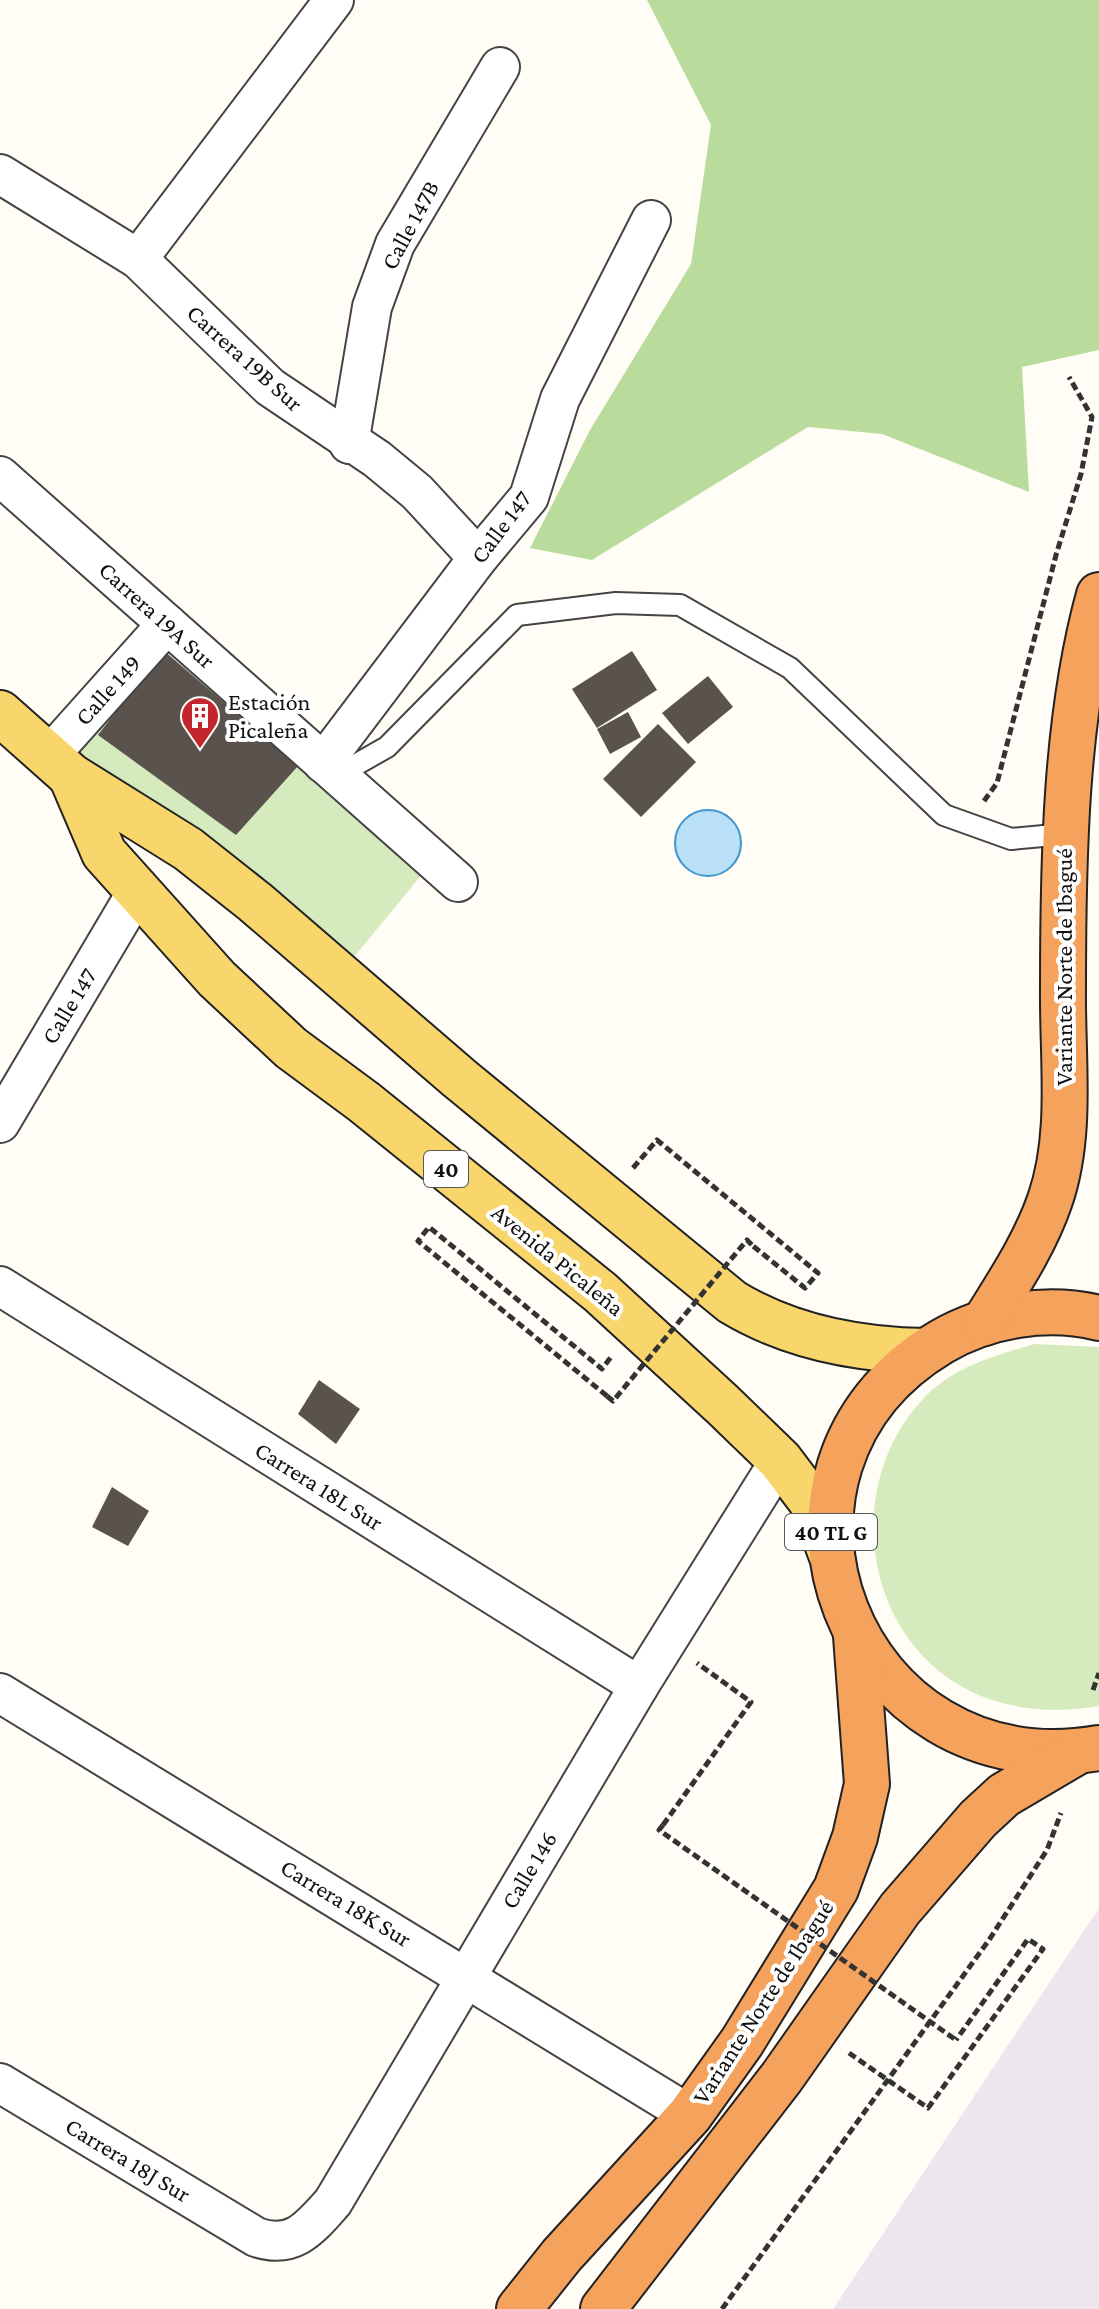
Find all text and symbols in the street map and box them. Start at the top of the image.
street label: Calle 147B [375,176,444,274]
street label: Carrera 19B Sur [182,299,309,417]
street label: Calle 147 [465,485,537,568]
street label: Carrera 19A Sur [94,556,221,674]
street label: Calle 149 [69,649,146,730]
place label: Estación Picaleña [228,688,311,743]
building icon: Estación Picaleña [179,695,221,750]
street label: Variante Norte de Ibagué [1050,848,1077,1086]
street label: Calle 147 [35,963,102,1048]
road number: 40 [424,1151,468,1187]
street label: Avenida Picaleña [487,1198,630,1321]
street label: Carrera 18L Sur [250,1436,389,1536]
road number: 40 TL G [785,1514,877,1550]
street label: Calle 146 [495,1826,562,1913]
street label: Carrera 18K Sur [276,1853,417,1952]
street label: Variante Norte de Ibagué [687,1895,839,2109]
street label: Carrera 18J Sur [61,2112,196,2208]

